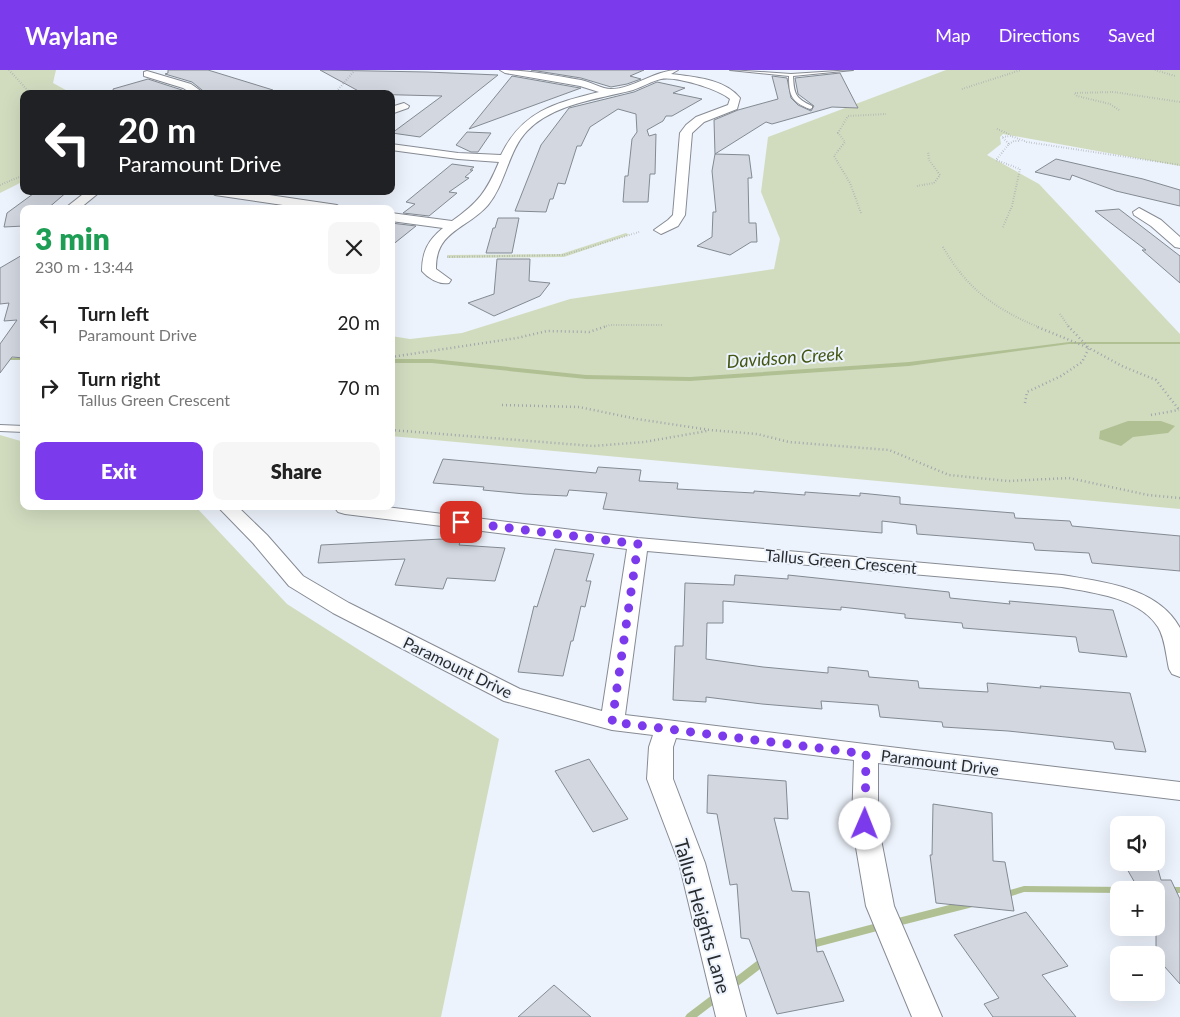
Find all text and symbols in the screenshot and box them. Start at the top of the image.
text: Waylane [25,21,118,50]
text: Map [935,24,971,46]
text: Directions [999,24,1080,46]
text: Saved [1108,24,1155,46]
text: 20 m [118,108,196,150]
icon: left [35,110,100,175]
text: Paramount Drive [118,150,281,177]
text: 3 min [35,220,110,256]
button: close [328,222,380,274]
text: 230 m · 13:44 [35,257,134,276]
text: Turn left [78,302,149,325]
icon: left [35,309,63,337]
text: 20 m [337,311,380,334]
text: Paramount Drive [78,325,197,344]
water label: Davidson Creek [726,342,845,372]
text: Turn right [78,367,160,390]
icon: right [35,374,63,402]
text: 70 m [337,376,380,399]
text: Tallus Green Crescent [78,390,230,409]
button: Exit [35,442,203,500]
button: Share [213,442,380,500]
pin [440,501,482,543]
icon: arrive [447,508,475,536]
street label: Tallus Green Crescent [764,545,918,577]
street label: Paramount Drive [400,632,516,702]
street label: Paramount Drive [880,745,1000,779]
position arrow [838,797,890,849]
map controls [1110,816,1165,1001]
button: sound [1110,816,1165,871]
street label: Tallus Heights Lane [670,836,736,996]
button: + [1110,881,1165,936]
button: − [1110,946,1165,1001]

